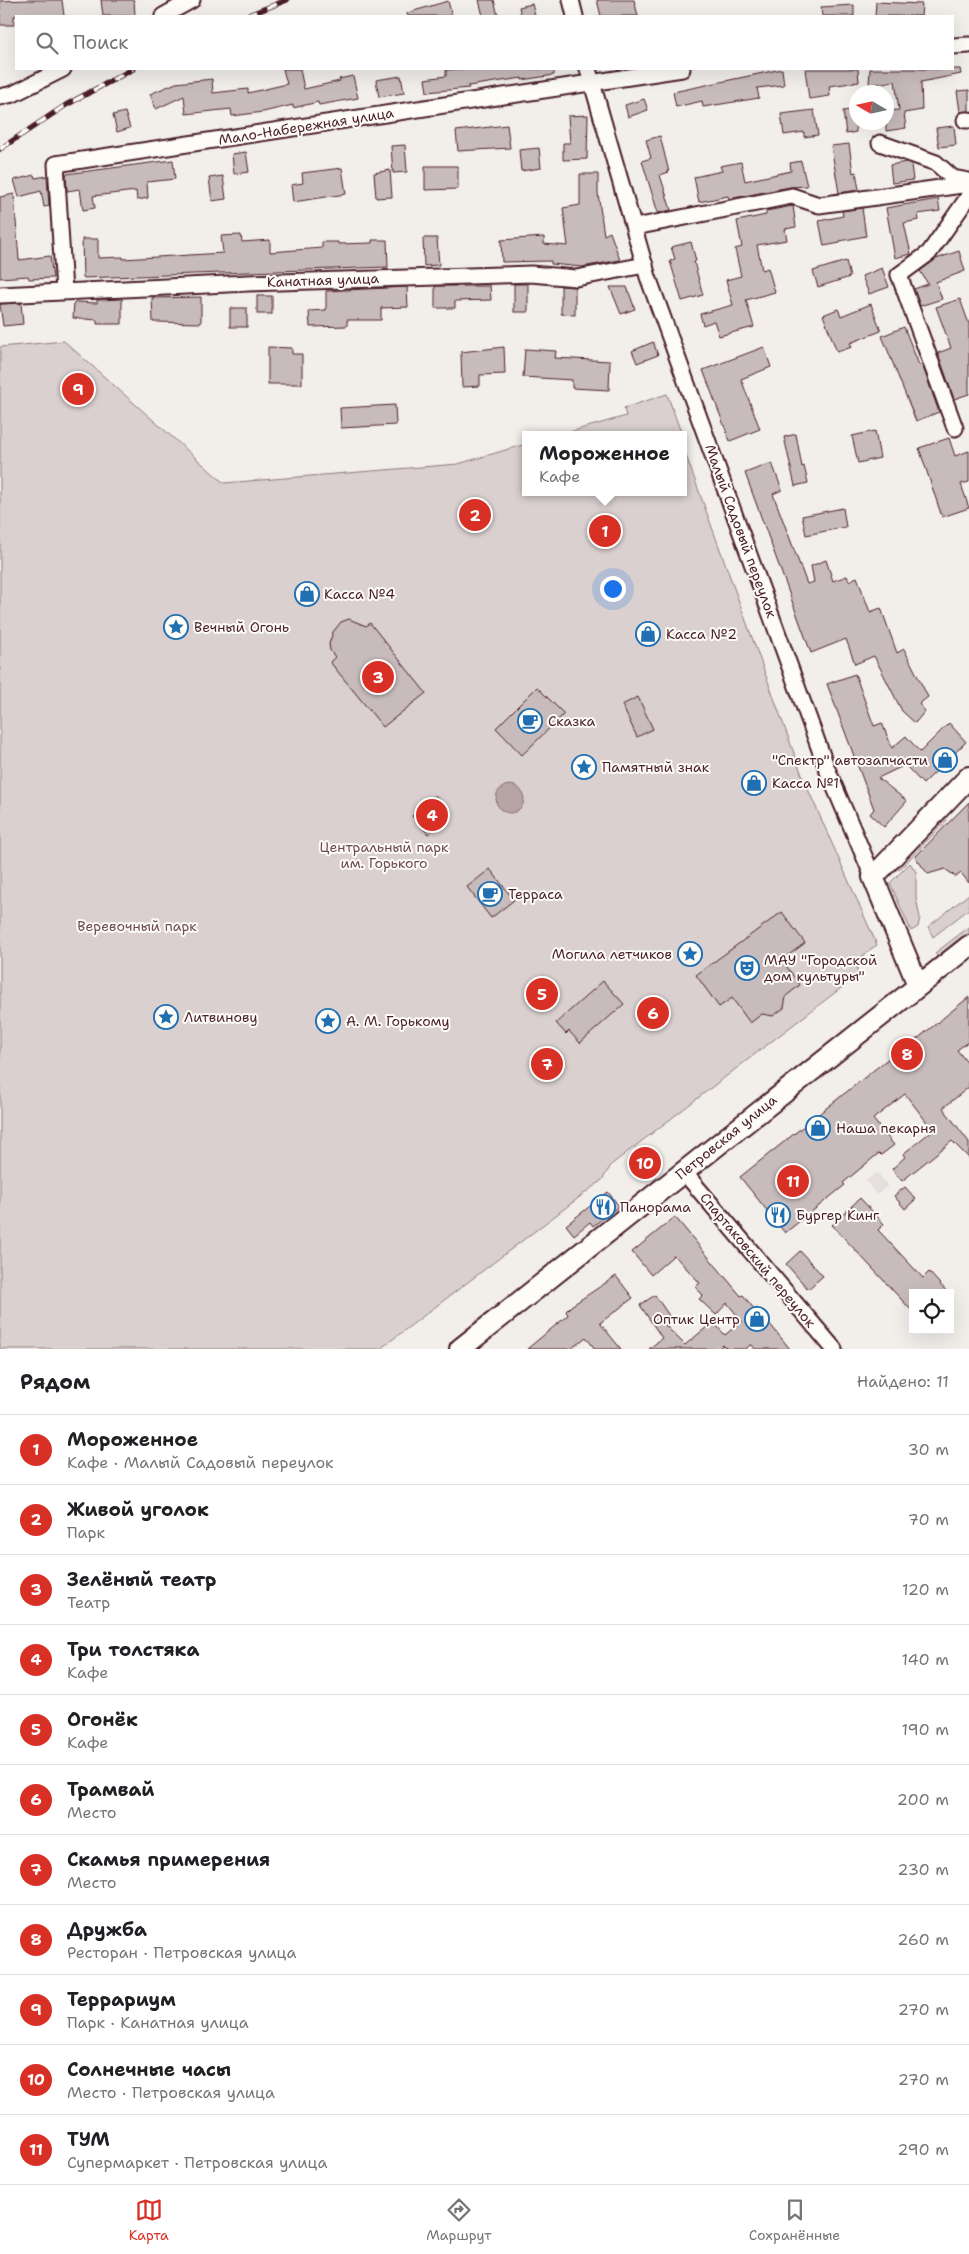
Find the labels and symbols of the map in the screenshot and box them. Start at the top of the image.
north arrow [849,85,894,130]
street label: Мало-Набережная улица [217,103,395,149]
street label: Канатная улица [267,269,380,291]
pin: 9 [62,370,94,408]
street label: Малый Садовый переулок [701,442,781,621]
pin: 2 [459,496,491,534]
pin: 1 [589,512,621,550]
your location [600,576,626,602]
shop icon: Касса №4 [294,581,320,607]
place label: Касса №4 [324,585,395,603]
place icon: Вечный Огонь [163,614,189,640]
place label: Вечный Огонь [194,618,289,636]
shop icon: Касса №2 [635,621,661,647]
place label: Касса №2 [666,625,737,643]
pin: 3 [362,658,394,696]
cafe icon: Сказка [517,708,543,734]
place label: Сказка [548,712,596,730]
shop icon: "Спектр" автозапчасти [932,747,958,773]
place label: "Спектр" автозапчасти [772,751,928,769]
place icon: Памятный знак [571,754,597,780]
place label: Памятный знак [602,758,710,776]
shop icon: Касса №1 [741,770,767,796]
place label: Касса №1 [772,774,839,792]
pin: 4 [416,796,448,834]
park label: Центральный парк им. Горького [320,838,449,872]
cafe icon: Терраса [477,881,503,907]
place label: Терраса [508,885,563,903]
park label: Веревочный парк [77,917,197,935]
place icon: Могила летчиков [677,941,703,967]
place label: Могила летчиков [552,945,672,963]
place label: МАУ "Городской дом культуры" [764,951,877,985]
theatre icon: МАУ "Городской дом культуры" [734,955,760,981]
pin: 5 [526,975,558,1013]
pin: 6 [637,994,669,1032]
place icon: Литвинову [153,1004,179,1030]
place label: Литвинову [184,1008,258,1026]
place icon: А. М. Горькому [315,1008,341,1034]
place label: А. М. Горькому [346,1012,450,1030]
pin: 8 [891,1035,923,1073]
pin: 7 [531,1045,563,1083]
street label: Петровская улица [672,1090,781,1183]
shop icon: Наша пекарня [805,1115,831,1141]
place label: Наша пекарня [836,1119,936,1137]
pin: 10 [629,1144,661,1182]
pin: 11 [777,1162,809,1200]
street label: Спартаковский переулок [696,1189,820,1332]
restaurant icon: Панорама [590,1194,616,1220]
place label: Панорама [620,1198,691,1216]
restaurant icon: Бургер Кинг [765,1202,791,1228]
place label: Бургер Кинг [796,1206,880,1224]
shop icon: Оптик Центр [744,1306,770,1332]
place label: Оптик Центр [653,1310,740,1328]

